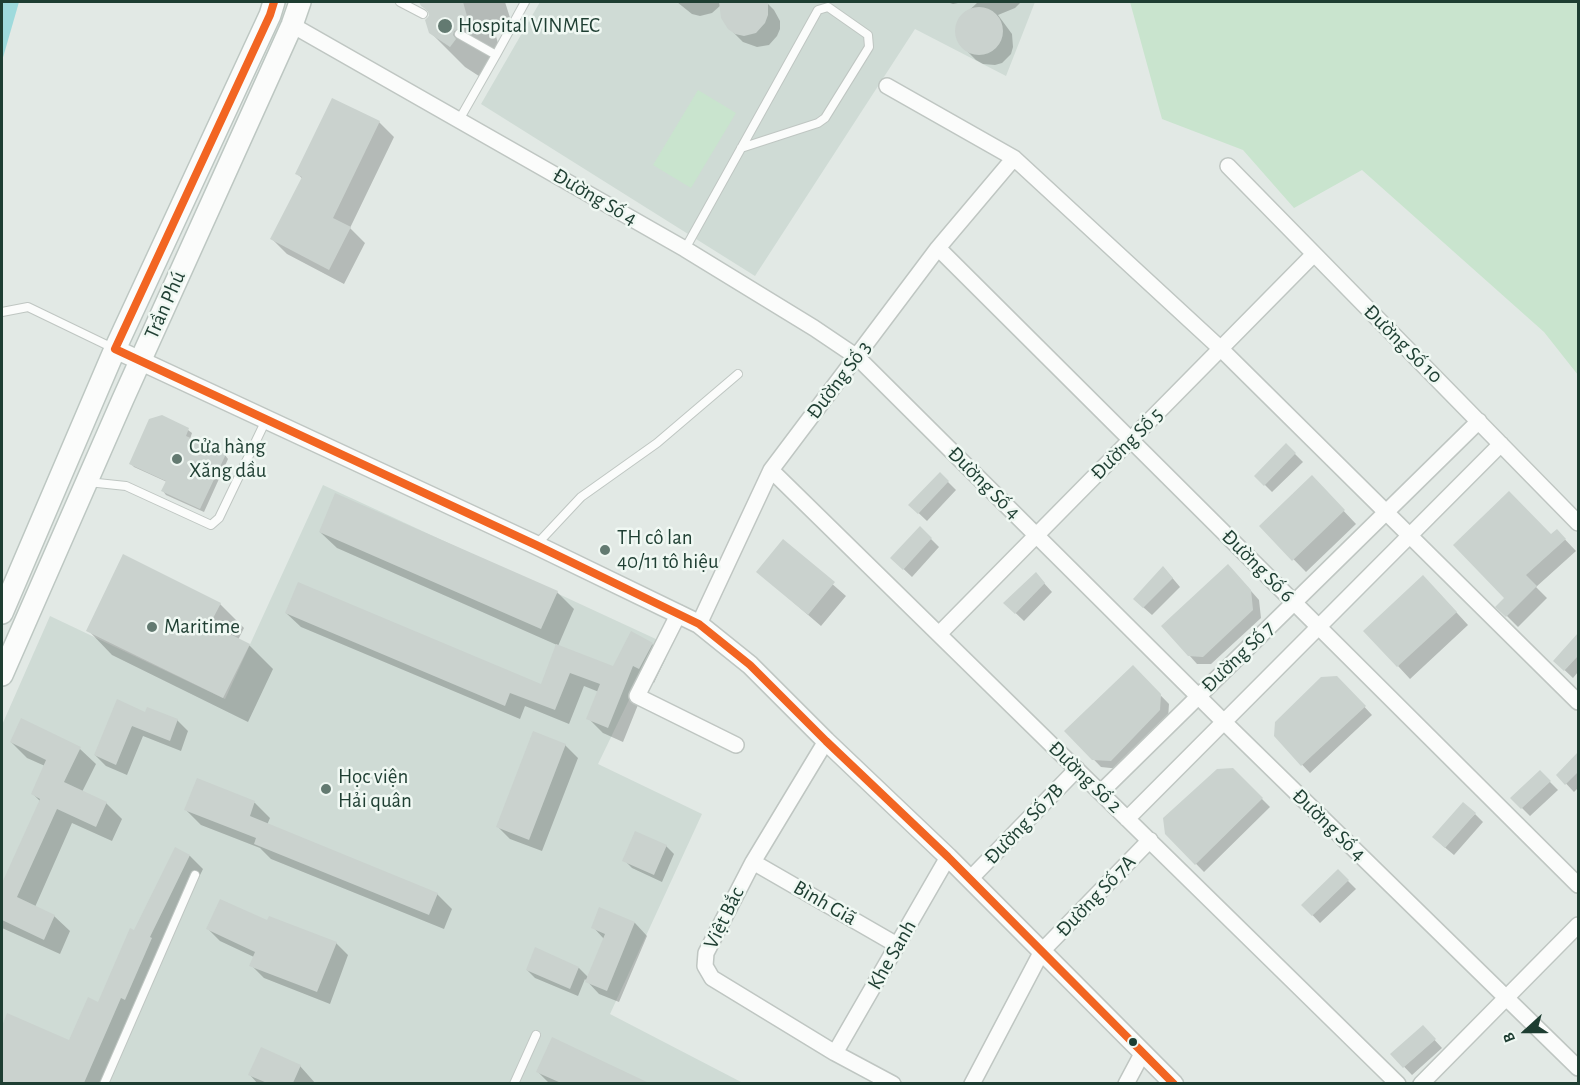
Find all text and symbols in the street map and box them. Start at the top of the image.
place label: Hospital VINMEC [458,13,600,39]
marker: Hospital VINMEC [436,17,454,35]
street label: Đường Số 4 [548,163,642,231]
street label: Trần Phú [139,267,191,343]
street label: Đường Số 10 [1358,299,1448,389]
street label: Đường Số 3 [801,336,877,424]
street label: Đường Số 5 [1086,403,1168,485]
place label: Cửa hàng Xăng dầu [189,434,267,484]
street label: Đường Số 4 [942,441,1026,525]
marker: Cửa hàng Xăng dầu [170,452,184,466]
street label: Đường Số 6 [1216,524,1300,608]
place label: TH cô lan 40/11 tô hiệu [617,525,719,575]
marker: TH cô lan 40/11 tô hiệu [598,543,612,557]
place label: Maritime [164,614,240,640]
street label: Đường Số 7 [1196,616,1280,698]
marker: Maritime [145,620,159,634]
street label: Đường Số 2 [1043,736,1127,818]
place label: Học viện Hải quân [338,764,412,814]
street label: Đường Số 7B [979,778,1069,870]
marker: Học viện Hải quân [319,782,333,796]
street label: Đường Số 4 [1287,783,1371,867]
street label: Đường Số 7A [1051,850,1141,942]
street label: Bình Giã [789,875,861,931]
street label: Việt Bắc [698,883,750,953]
street label: Khe Sanh [862,916,922,994]
north arrow [1496,1001,1556,1061]
text: B [1500,1030,1518,1045]
unlabelled marker [1127,1036,1139,1048]

